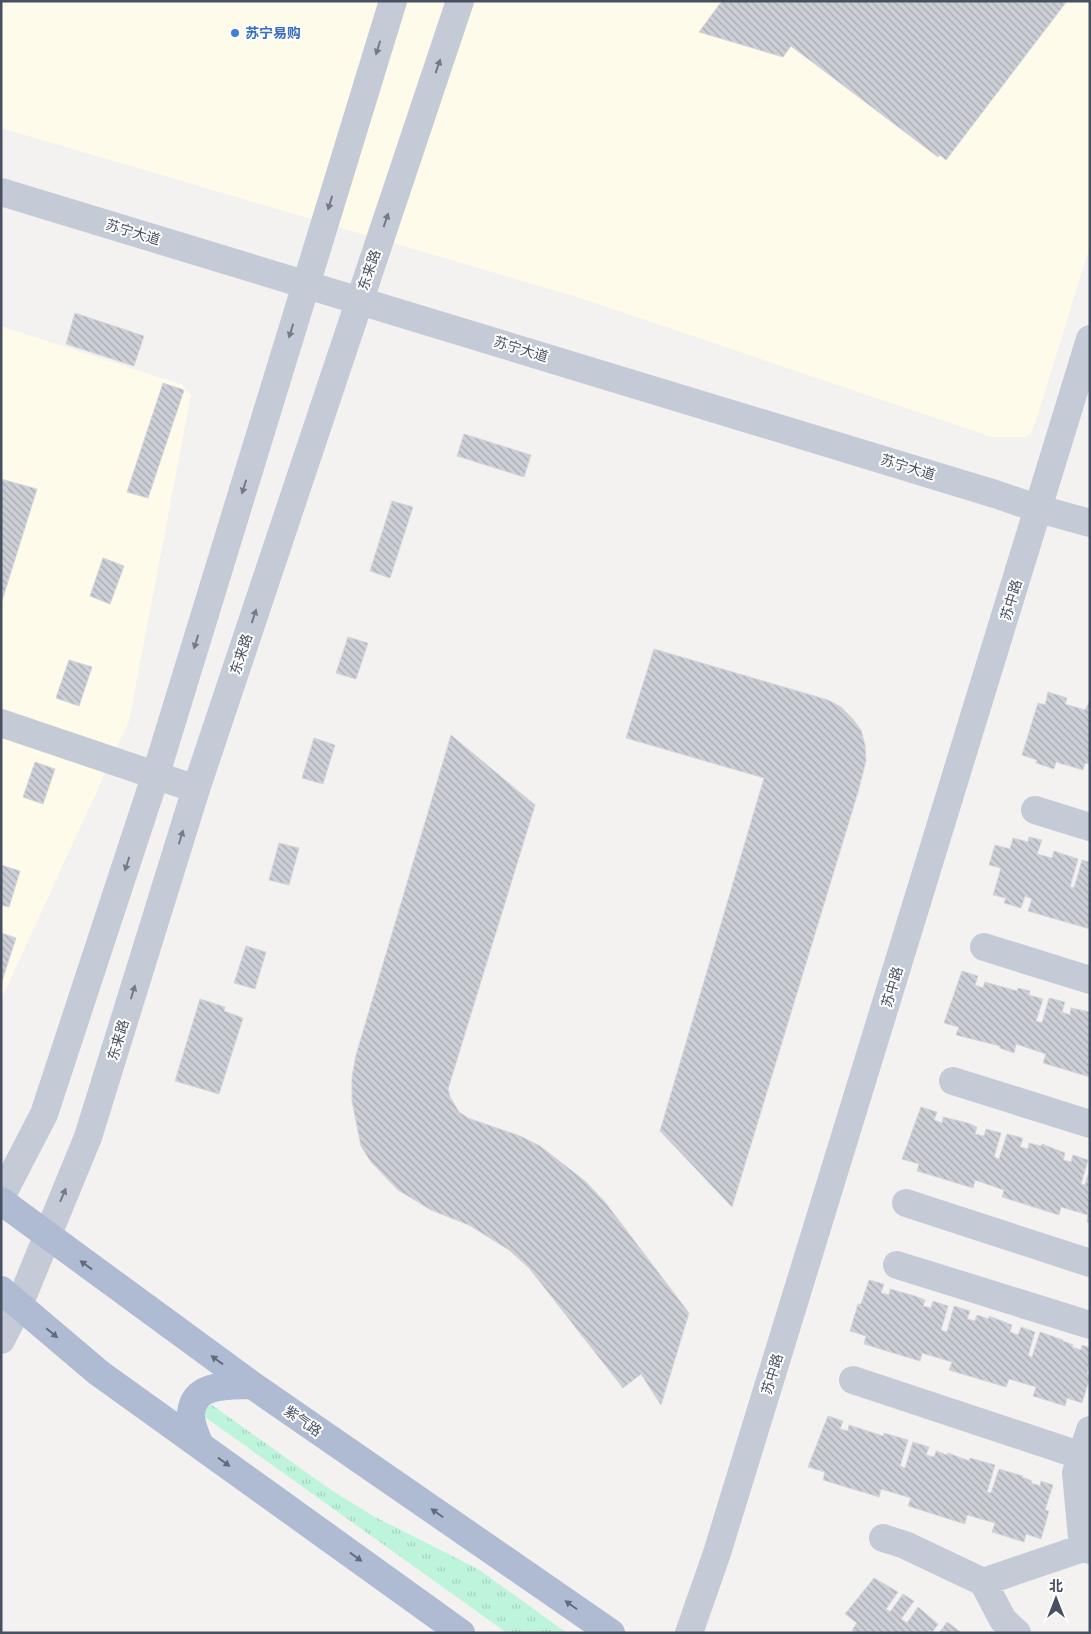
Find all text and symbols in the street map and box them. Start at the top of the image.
place label: 苏宁易购 [245,24,301,42]
marker: 苏宁易购 [229,27,241,39]
one-way arrow [374,40,382,55]
one-way arrow [435,59,442,74]
one-way arrow [326,196,334,211]
one-way arrow [383,213,390,228]
street label: 苏宁大道 [104,215,162,249]
street label: 东来路 [354,247,384,293]
one-way arrow [287,324,295,339]
street label: 苏宁大道 [492,332,550,366]
street label: 苏宁大道 [879,450,937,484]
one-way arrow [239,479,247,494]
street label: 苏中路 [996,577,1026,623]
one-way arrow [250,608,258,623]
street label: 东来路 [226,631,256,677]
one-way arrow [192,635,200,650]
one-way arrow [178,829,186,844]
one-way arrow [122,857,130,872]
street label: 苏中路 [877,964,907,1010]
one-way arrow [129,984,137,999]
street label: 东来路 [103,1017,133,1063]
one-way arrow [60,1188,68,1202]
one-way arrow [79,1260,93,1270]
one-way arrow [45,1327,58,1338]
street label: 苏中路 [757,1351,787,1397]
one-way arrow [210,1355,224,1365]
street label: 紫气路 [281,1402,325,1440]
one-way arrow [217,1457,231,1467]
one-way arrow [430,1508,444,1518]
one-way arrow [349,1552,362,1562]
north arrow [1031,1574,1081,1624]
text: 北 [1049,1577,1063,1595]
one-way arrow [564,1600,578,1610]

